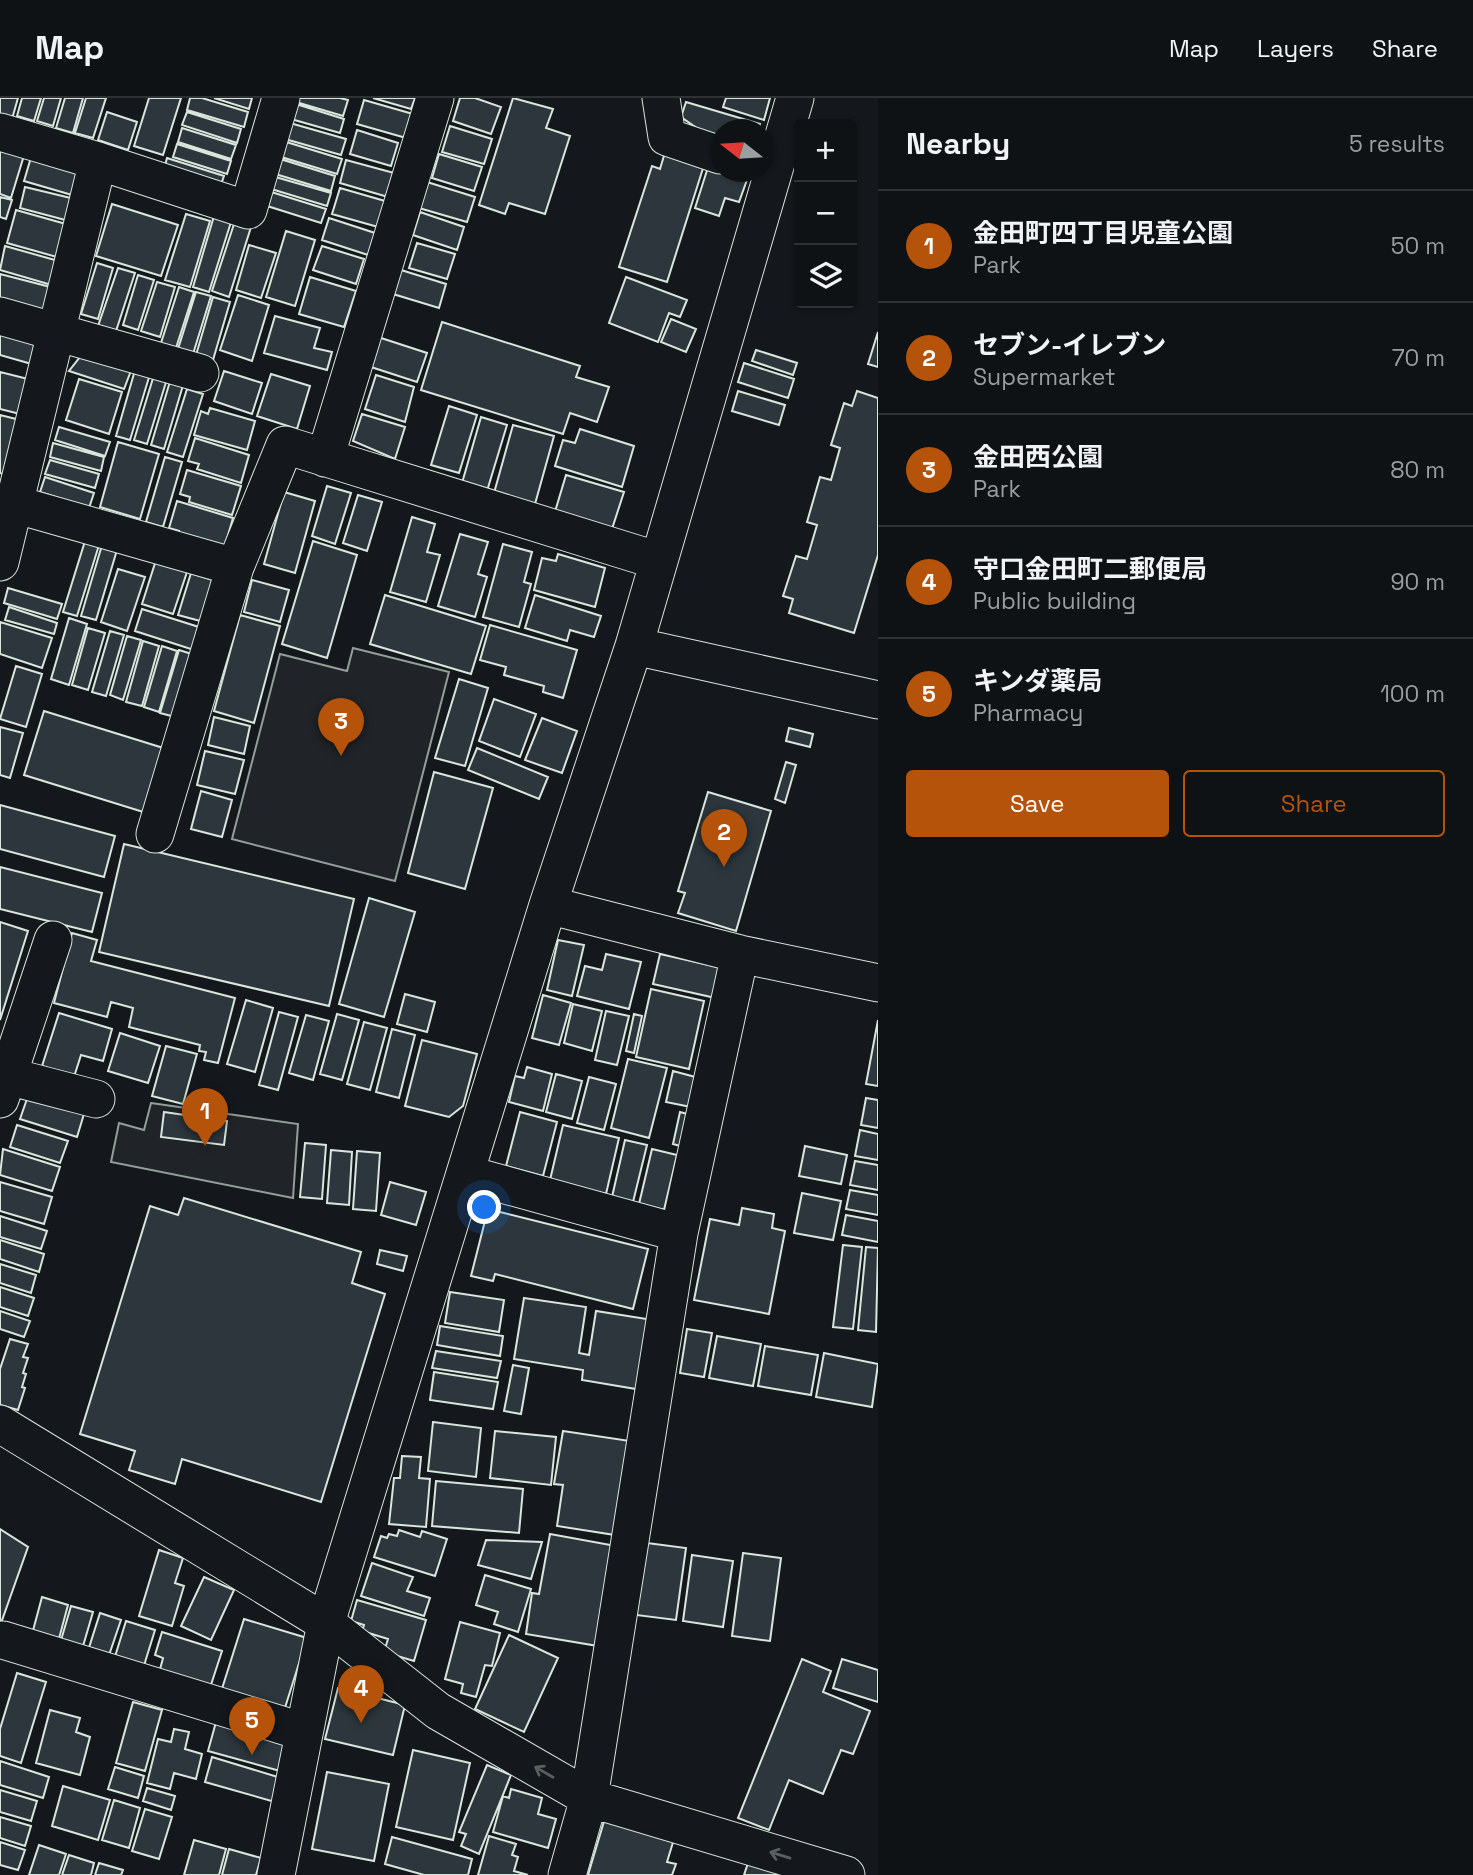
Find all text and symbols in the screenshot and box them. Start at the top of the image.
text: Map [35,27,104,69]
text: Map [1169,33,1219,64]
text: Layers [1257,33,1334,64]
text: Share [1372,33,1438,64]
north arrow [710,119,773,182]
map controls [794,119,857,308]
button: + [794,119,857,182]
text: Nearby [906,124,1010,163]
text: 5 results [1349,129,1445,159]
button: − [794,182,857,245]
text: 金田町四丁目児童公園 [973,216,1233,250]
text: 1 [924,231,934,261]
text: 50 m [1391,231,1445,261]
button: layers [794,245,857,308]
text: Park [973,250,1021,280]
text: セブン-イレブン [973,328,1166,362]
text: 2 [922,343,936,373]
text: 70 m [1392,343,1445,373]
text: Supermarket [973,362,1115,392]
text: 金田西公園 [973,440,1103,474]
text: 3 [922,455,936,485]
text: 80 m [1390,455,1445,485]
text: Park [973,474,1021,504]
text: 守口金田町二郵便局 [973,552,1207,586]
text: 4 [922,567,936,597]
text: 90 m [1390,567,1445,597]
text: Public building [973,586,1136,616]
text: キンダ薬局 [973,664,1102,698]
text: 5 [922,679,936,709]
text: 100 m [1380,679,1445,709]
pin: 3 [318,698,364,756]
text: Pharmacy [973,698,1083,728]
button: Save [906,770,1169,837]
button: Share [1183,770,1445,837]
pin: 2 [701,809,747,867]
pin: 1 [182,1088,228,1146]
your location [467,1190,501,1224]
pin: 4 [338,1665,384,1723]
pin: 5 [229,1697,275,1755]
one-way arrow [534,1765,554,1779]
one-way arrow [770,1848,792,1861]

